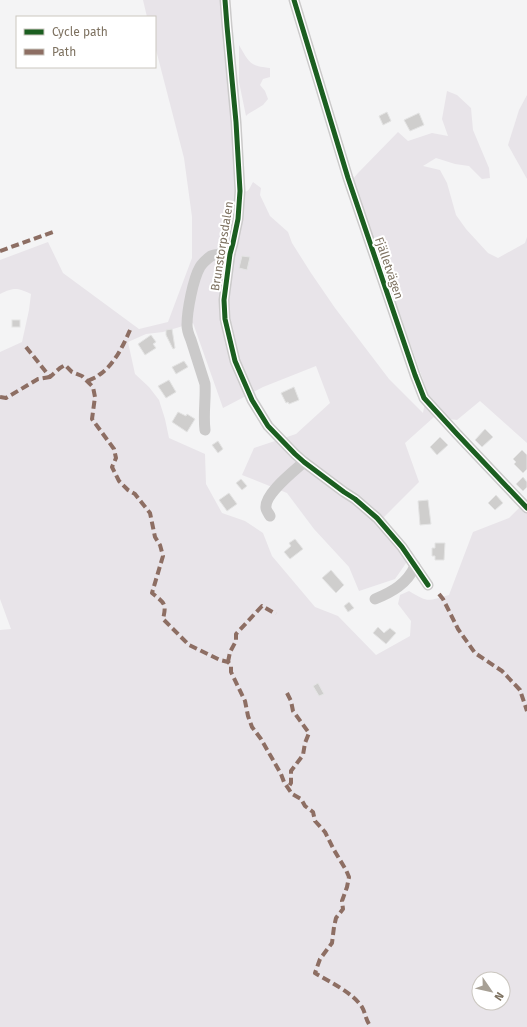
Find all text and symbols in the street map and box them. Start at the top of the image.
legend [16,16,156,68]
text: Cycle path [52,25,108,39]
text: Path [52,45,76,59]
street label: Brunstorpsdalen [208,200,236,292]
street label: Fjälletvägen [372,235,406,301]
north arrow [471,971,511,1011]
text: N [491,990,506,1003]

